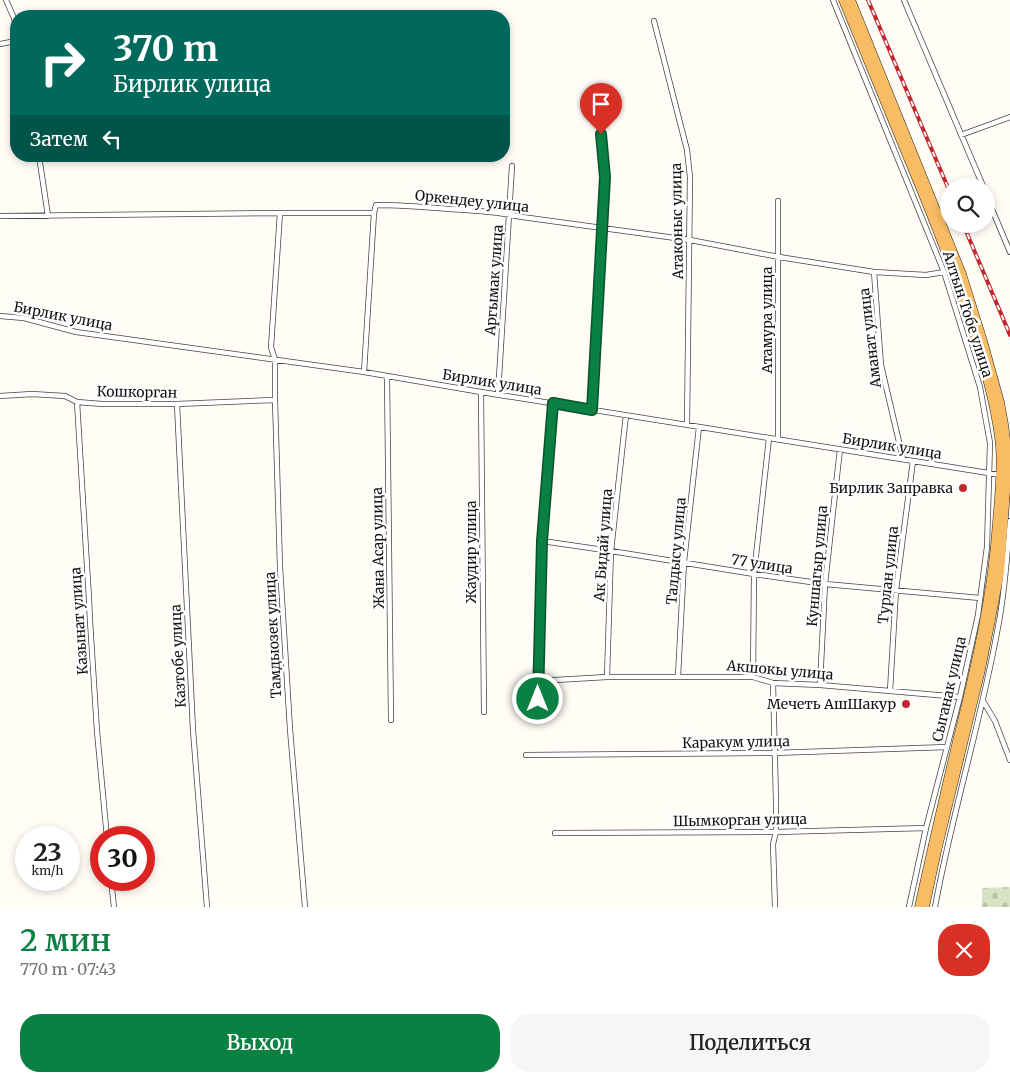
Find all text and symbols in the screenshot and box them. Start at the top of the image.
text: 370 m [113,27,218,71]
icon: right [30,30,95,95]
text: Бирлик улица [113,70,271,98]
pin [580,83,622,134]
icon: arrive [587,90,615,118]
icon: left [98,125,126,153]
text: Затем [30,127,88,151]
street label: Атаконыс улица [667,162,687,280]
map controls [940,178,995,233]
button: search [940,178,995,233]
street label: Оркендеу улица [414,186,530,216]
street label: Аргымак улица [481,223,507,337]
street label: Алтын Тобе улица [939,247,997,380]
street label: Атамура улица [758,266,776,375]
street label: Аманат улица [855,287,885,390]
street label: Бирлик улица [12,298,115,335]
street label: Бирлик улица [441,365,544,399]
street label: Кошкорган [97,382,178,402]
street label: Бирлик улица [841,429,944,463]
place label: Бирлик Заправка [829,479,953,497]
marker: Бирлик Заправка [957,482,969,494]
street label: Жана Асар улица [368,487,388,609]
street label: Ак Бидай улица [590,487,616,603]
street label: Талдысу улица [662,496,690,605]
street label: Жаудир улица [462,500,480,603]
street label: Куншагыр улица [803,504,831,627]
street label: Турлан улица [874,525,902,625]
street label: 77 улица [730,550,795,578]
street label: Казынат улица [66,566,92,675]
street label: Тамдыозек улица [261,571,285,699]
street label: Казтобе улица [166,603,190,708]
street label: Сыганак улица [928,634,970,743]
street label: Акшокы улица [725,656,835,684]
position arrow [511,672,563,724]
place label: Мечеть АшШакур [767,695,896,713]
marker: Мечеть АшШакур [900,698,912,710]
street label: Каракум улица [682,732,791,752]
street label: Шымкорган улица [673,810,808,830]
speed limit sign: 30 [90,826,155,891]
text: 23 [33,836,62,868]
text: km/h [32,863,63,878]
text: 2 мин [20,921,111,959]
button: close [938,924,990,976]
text: 770 m · 07:43 [20,959,116,979]
button: Выход [20,1014,500,1072]
button: Поделиться [510,1014,990,1072]

